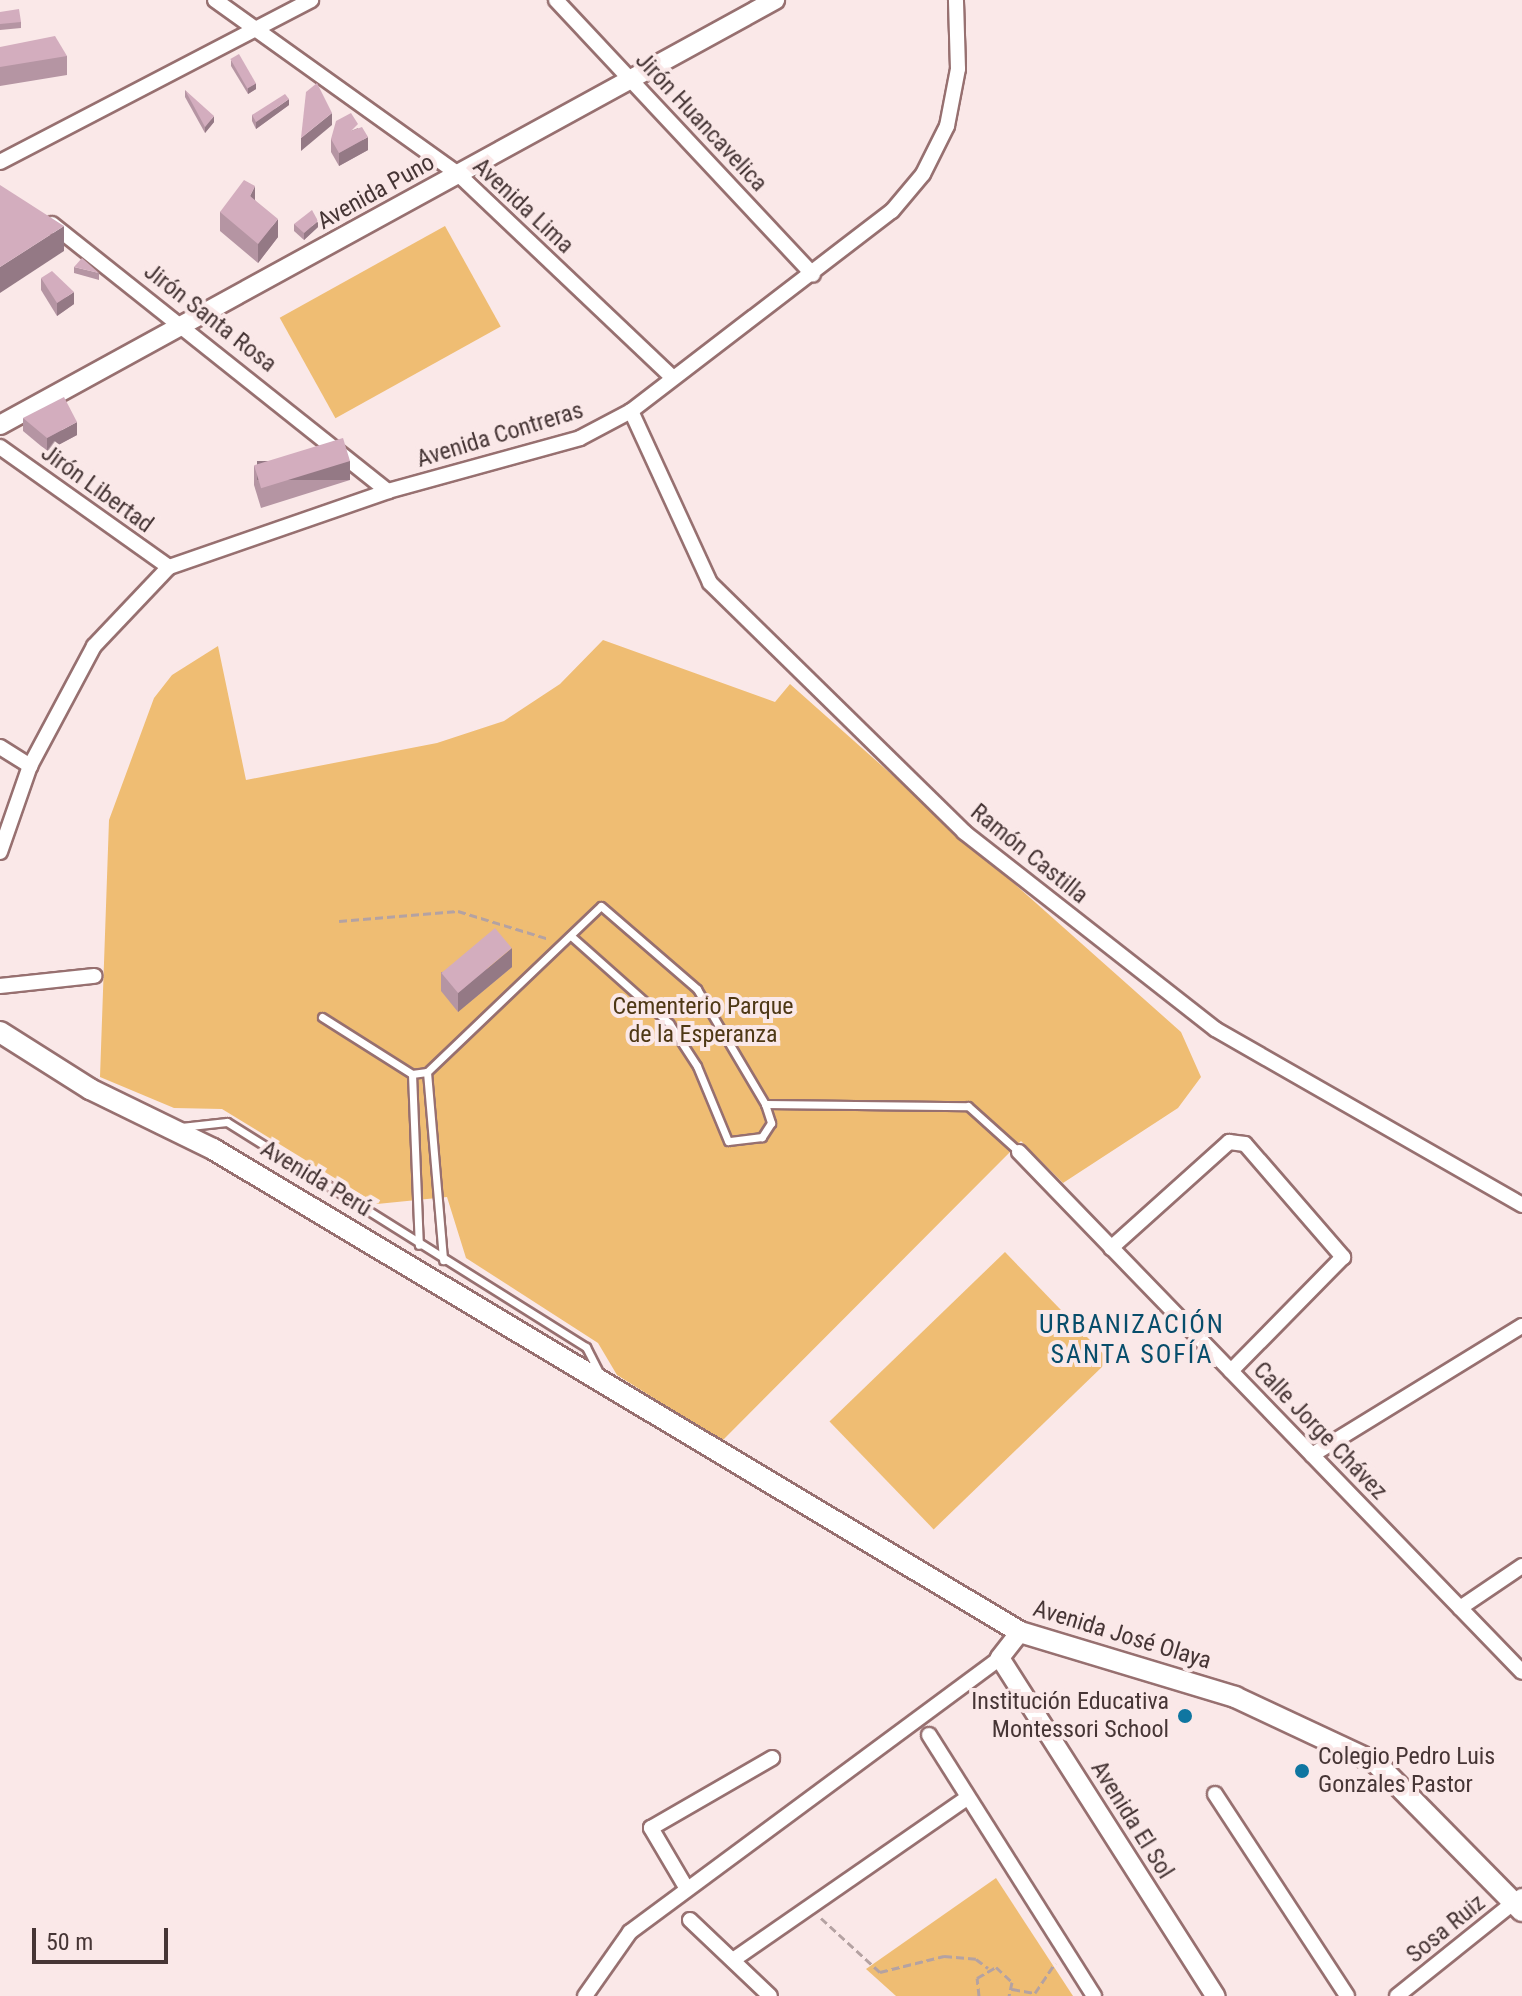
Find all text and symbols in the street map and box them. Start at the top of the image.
street label: Jirón Huancavelica [629,46,773,198]
street label: Avenida Puno [313,148,439,236]
street label: Avenida Lima [467,152,579,260]
street label: Jirón Santa Rosa [138,257,282,379]
street label: Avenida Contreras [413,396,587,474]
street label: Jirón Libertad [35,439,159,539]
street label: Ramón Castilla [965,798,1093,910]
park label: Cementerio Parque de la Esperanza [612,993,794,1049]
street label: Avenida Perú [255,1135,377,1223]
district label: URBANIZACIÓN SANTA SOFÍA [1039,1309,1225,1370]
street label: Calle Jorge Chávez [1247,1356,1393,1506]
street label: Avenida José Olaya [1030,1594,1214,1676]
place label: Institución Educativa Montessori School [971,1688,1169,1744]
marker: Institución Educativa Montessori School [1176,1707,1194,1725]
place label: Colegio Pedro Luis Gonzales Pastor [1318,1743,1495,1799]
street label: Avenida El Sol [1084,1756,1180,1884]
marker: Colegio Pedro Luis Gonzales Pastor [1293,1762,1311,1780]
street label: Sosa Ruiz [1401,1889,1491,1969]
scale bar [36,1912,172,1962]
text: 50 m [46,1928,93,1956]

